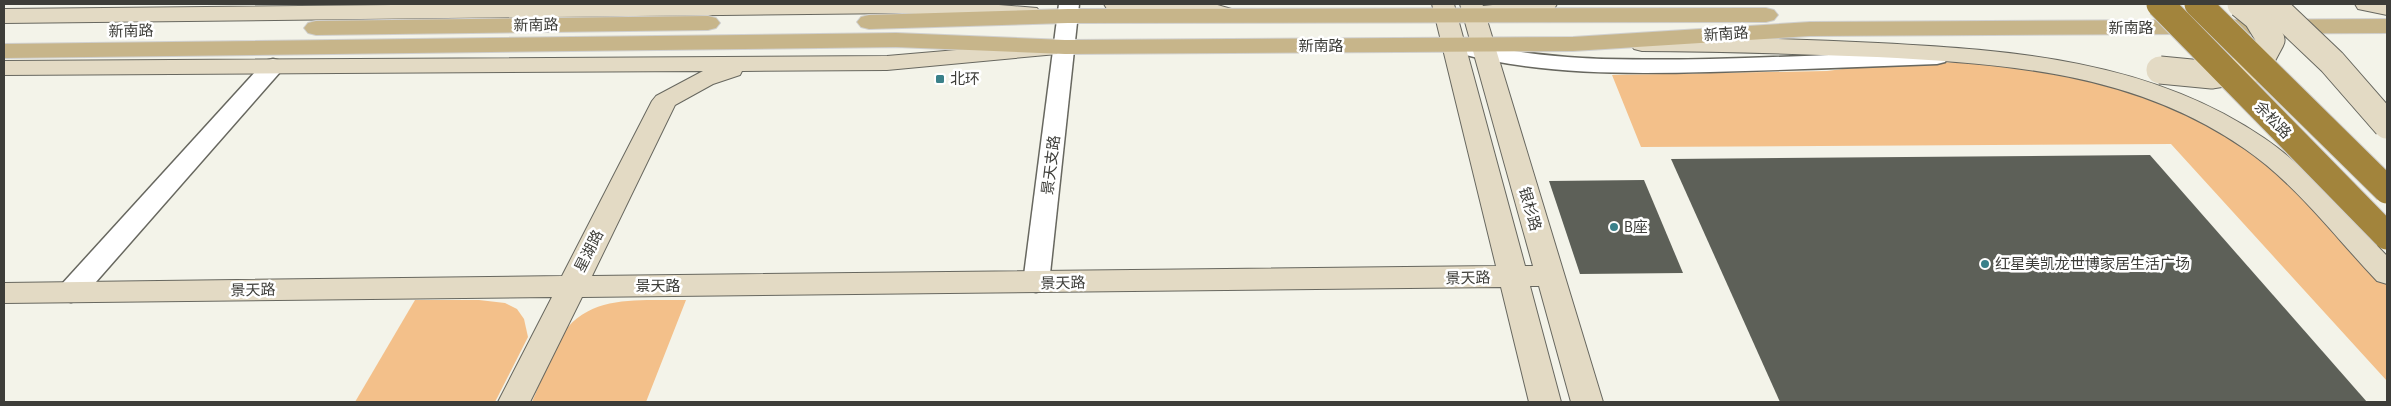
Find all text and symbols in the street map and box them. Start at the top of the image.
street label: 新南路 [513,15,559,36]
street label: 新南路 [2108,18,2154,39]
street label: 新南路 [108,21,154,42]
street label: 新南路 [1703,22,1749,47]
street label: 新南路 [1298,36,1344,57]
place label: 北环 [950,69,980,90]
marker: 北环 [934,73,946,85]
street label: 余松路 [2249,97,2296,144]
street label: 景天支路 [1037,134,1066,196]
street label: 银杉路 [1513,185,1546,234]
place label: B座 [1624,217,1648,238]
marker: B座 [1608,221,1620,233]
street label: 星湖路 [570,226,609,276]
place label: 红星美凯龙世博家居生活广场 [1995,254,2190,275]
marker: 红星美凯龙世博家居生活广场 [1979,258,1991,270]
street label: 景天路 [1445,268,1491,289]
street label: 景天路 [1040,273,1086,294]
street label: 景天路 [635,276,681,297]
street label: 景天路 [230,280,276,301]

